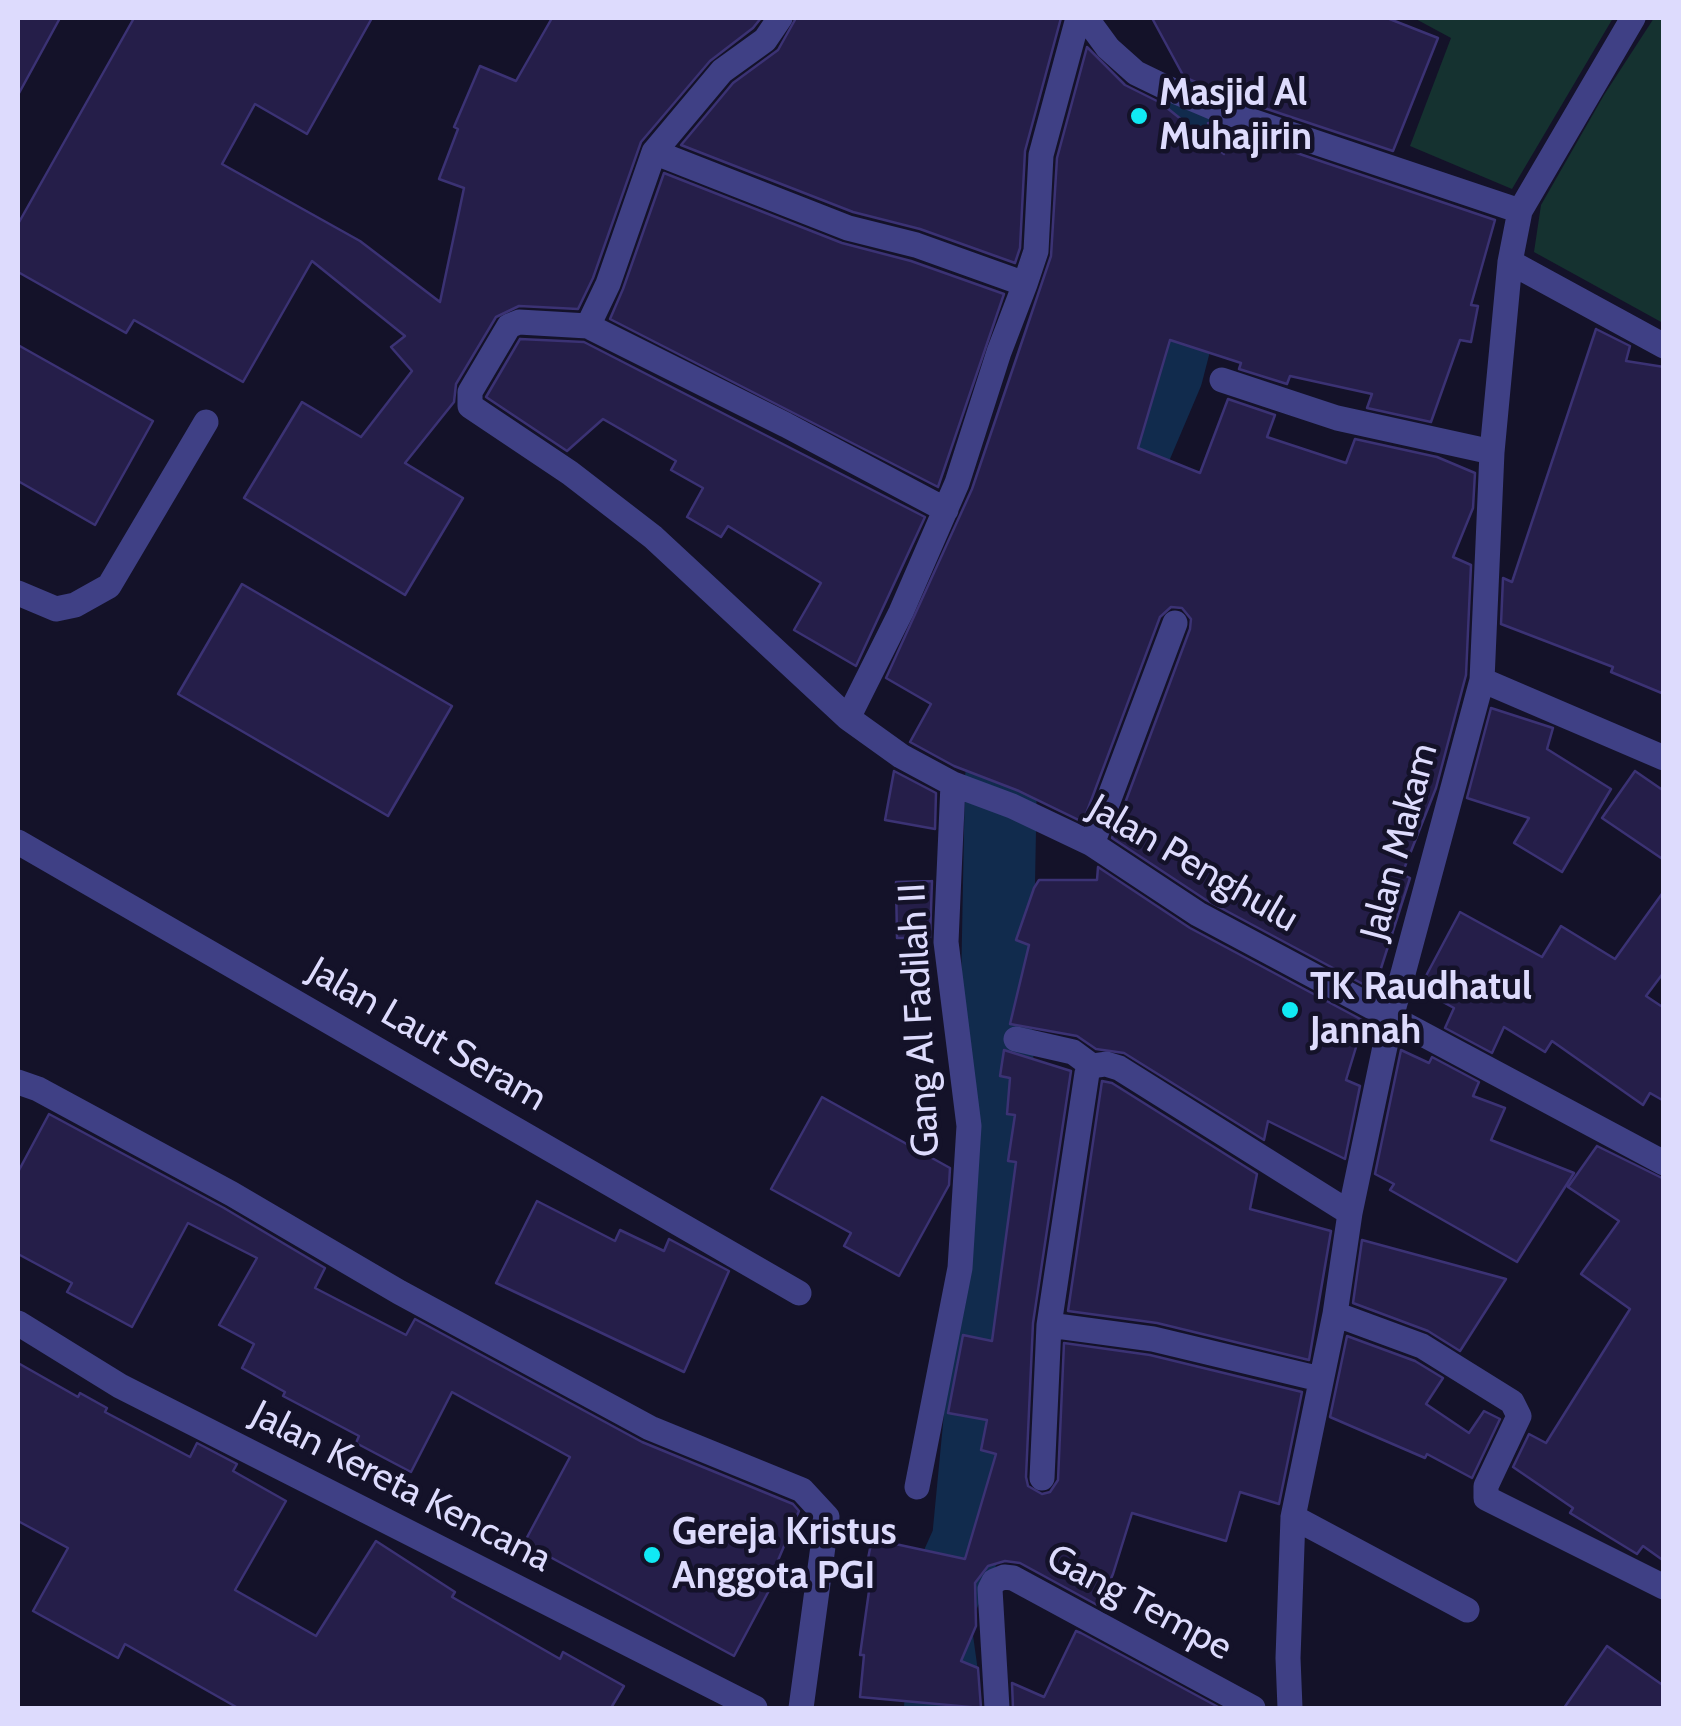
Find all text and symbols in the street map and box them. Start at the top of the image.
place label: Masjid Al Muhajirin [1159,71,1312,160]
marker: Masjid Al Muhajirin [1128,105,1150,127]
street label: Jalan Makam [1352,739,1448,945]
street label: Jalan Penghulu [1080,786,1306,942]
street label: Gang Al Fadilah II [890,882,950,1158]
street label: Jalan Laut Seram [300,948,554,1122]
place label: TK Raudhatul Jannah [1310,965,1532,1054]
marker: TK Raudhatul Jannah [1279,999,1301,1021]
street label: Jalan Kereta Kencana [243,1392,559,1582]
place label: Gereja Kristus Anggota PGI [672,1510,897,1600]
street label: Gang Tempe [1039,1535,1239,1671]
marker: Gereja Kristus Anggota PGI [641,1544,663,1566]

